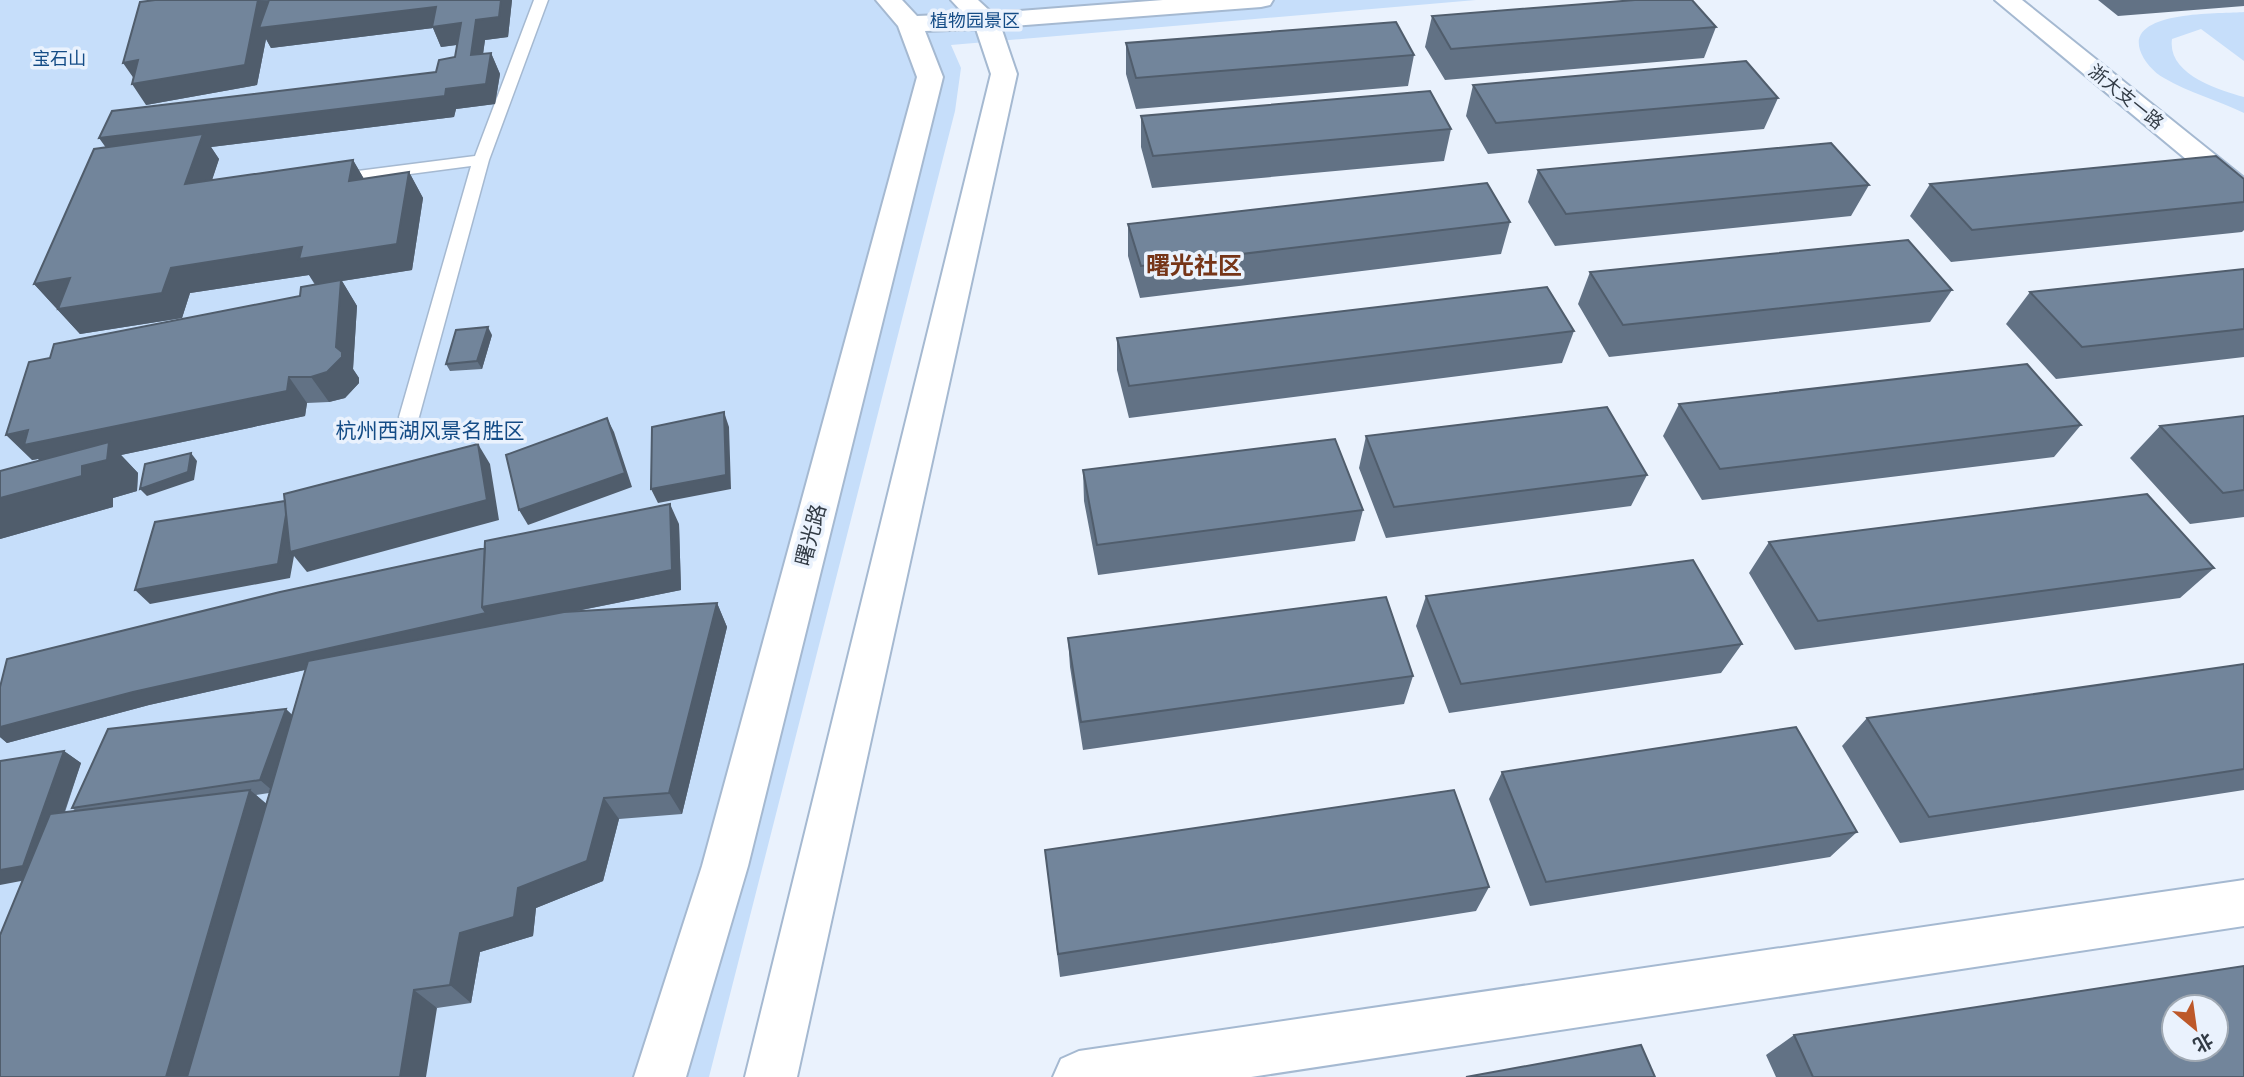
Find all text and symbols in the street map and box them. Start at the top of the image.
park label: 植物园景区 [930,9,1020,31]
park label: 宝石山 [32,47,86,69]
street label: 浙大支一路 [2085,59,2169,133]
district label: 曙光社区 [1146,250,1242,279]
park label: 杭州西湖风景名胜区 [336,417,525,442]
street label: 曙光路 [789,501,830,568]
north arrow [2160,993,2230,1063]
text: 北 [2190,1029,2217,1058]

